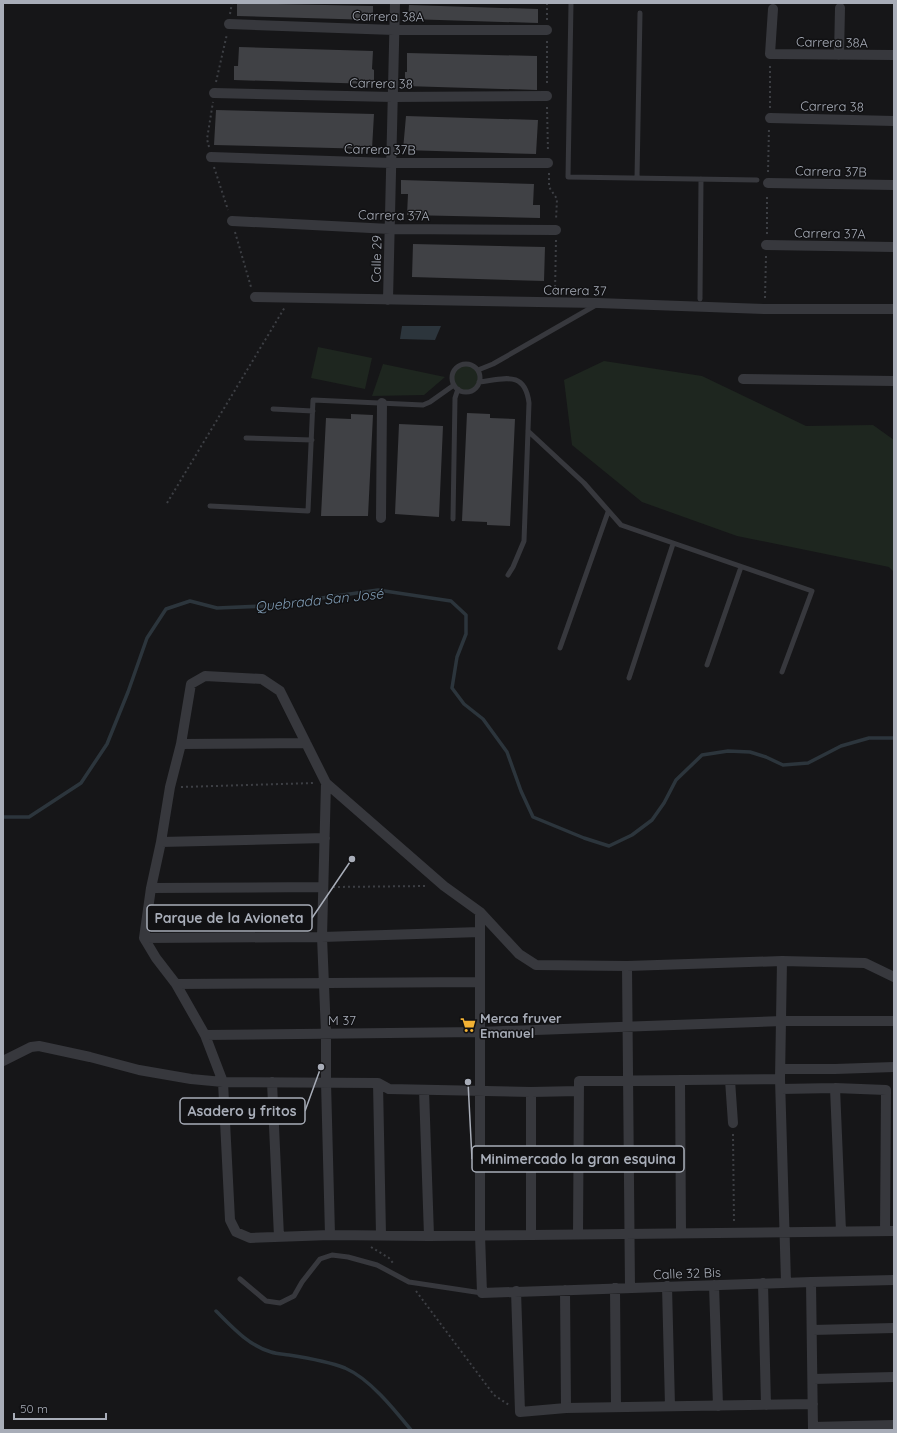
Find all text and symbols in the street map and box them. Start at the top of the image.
street label: Carrera 38A [352,7,425,25]
street label: Carrera 38A [796,33,869,51]
street label: Carrera 38 [349,74,413,92]
street label: Carrera 38 [800,97,864,115]
street label: Carrera 37B [344,140,416,158]
street label: Carrera 37B [795,162,867,180]
street label: Carrera 37A [358,206,431,224]
street label: Carrera 37A [794,224,867,242]
street label: Calle 29 [368,235,384,283]
street label: Carrera 37 [543,281,607,299]
water label: Quebrada San José [254,584,385,616]
callout: Parque de la Avioneta [147,905,312,931]
text: Parque de la Avioneta [154,909,304,927]
place label: Merca fruver Emanuel [480,1010,562,1041]
street label: M 37 [328,1012,356,1028]
supermarket icon: Merca fruver Emanuel [459,1016,477,1034]
callout: Asadero y fritos [180,1098,305,1124]
text: Asadero y fritos [188,1102,297,1120]
callout: Minimercado la gran esquina [472,1146,684,1172]
text: Minimercado la gran esquina [480,1150,676,1168]
street label: Calle 32 Bis [653,1264,721,1282]
scale bar [14,1395,106,1421]
text: 50 m [20,1401,48,1416]

